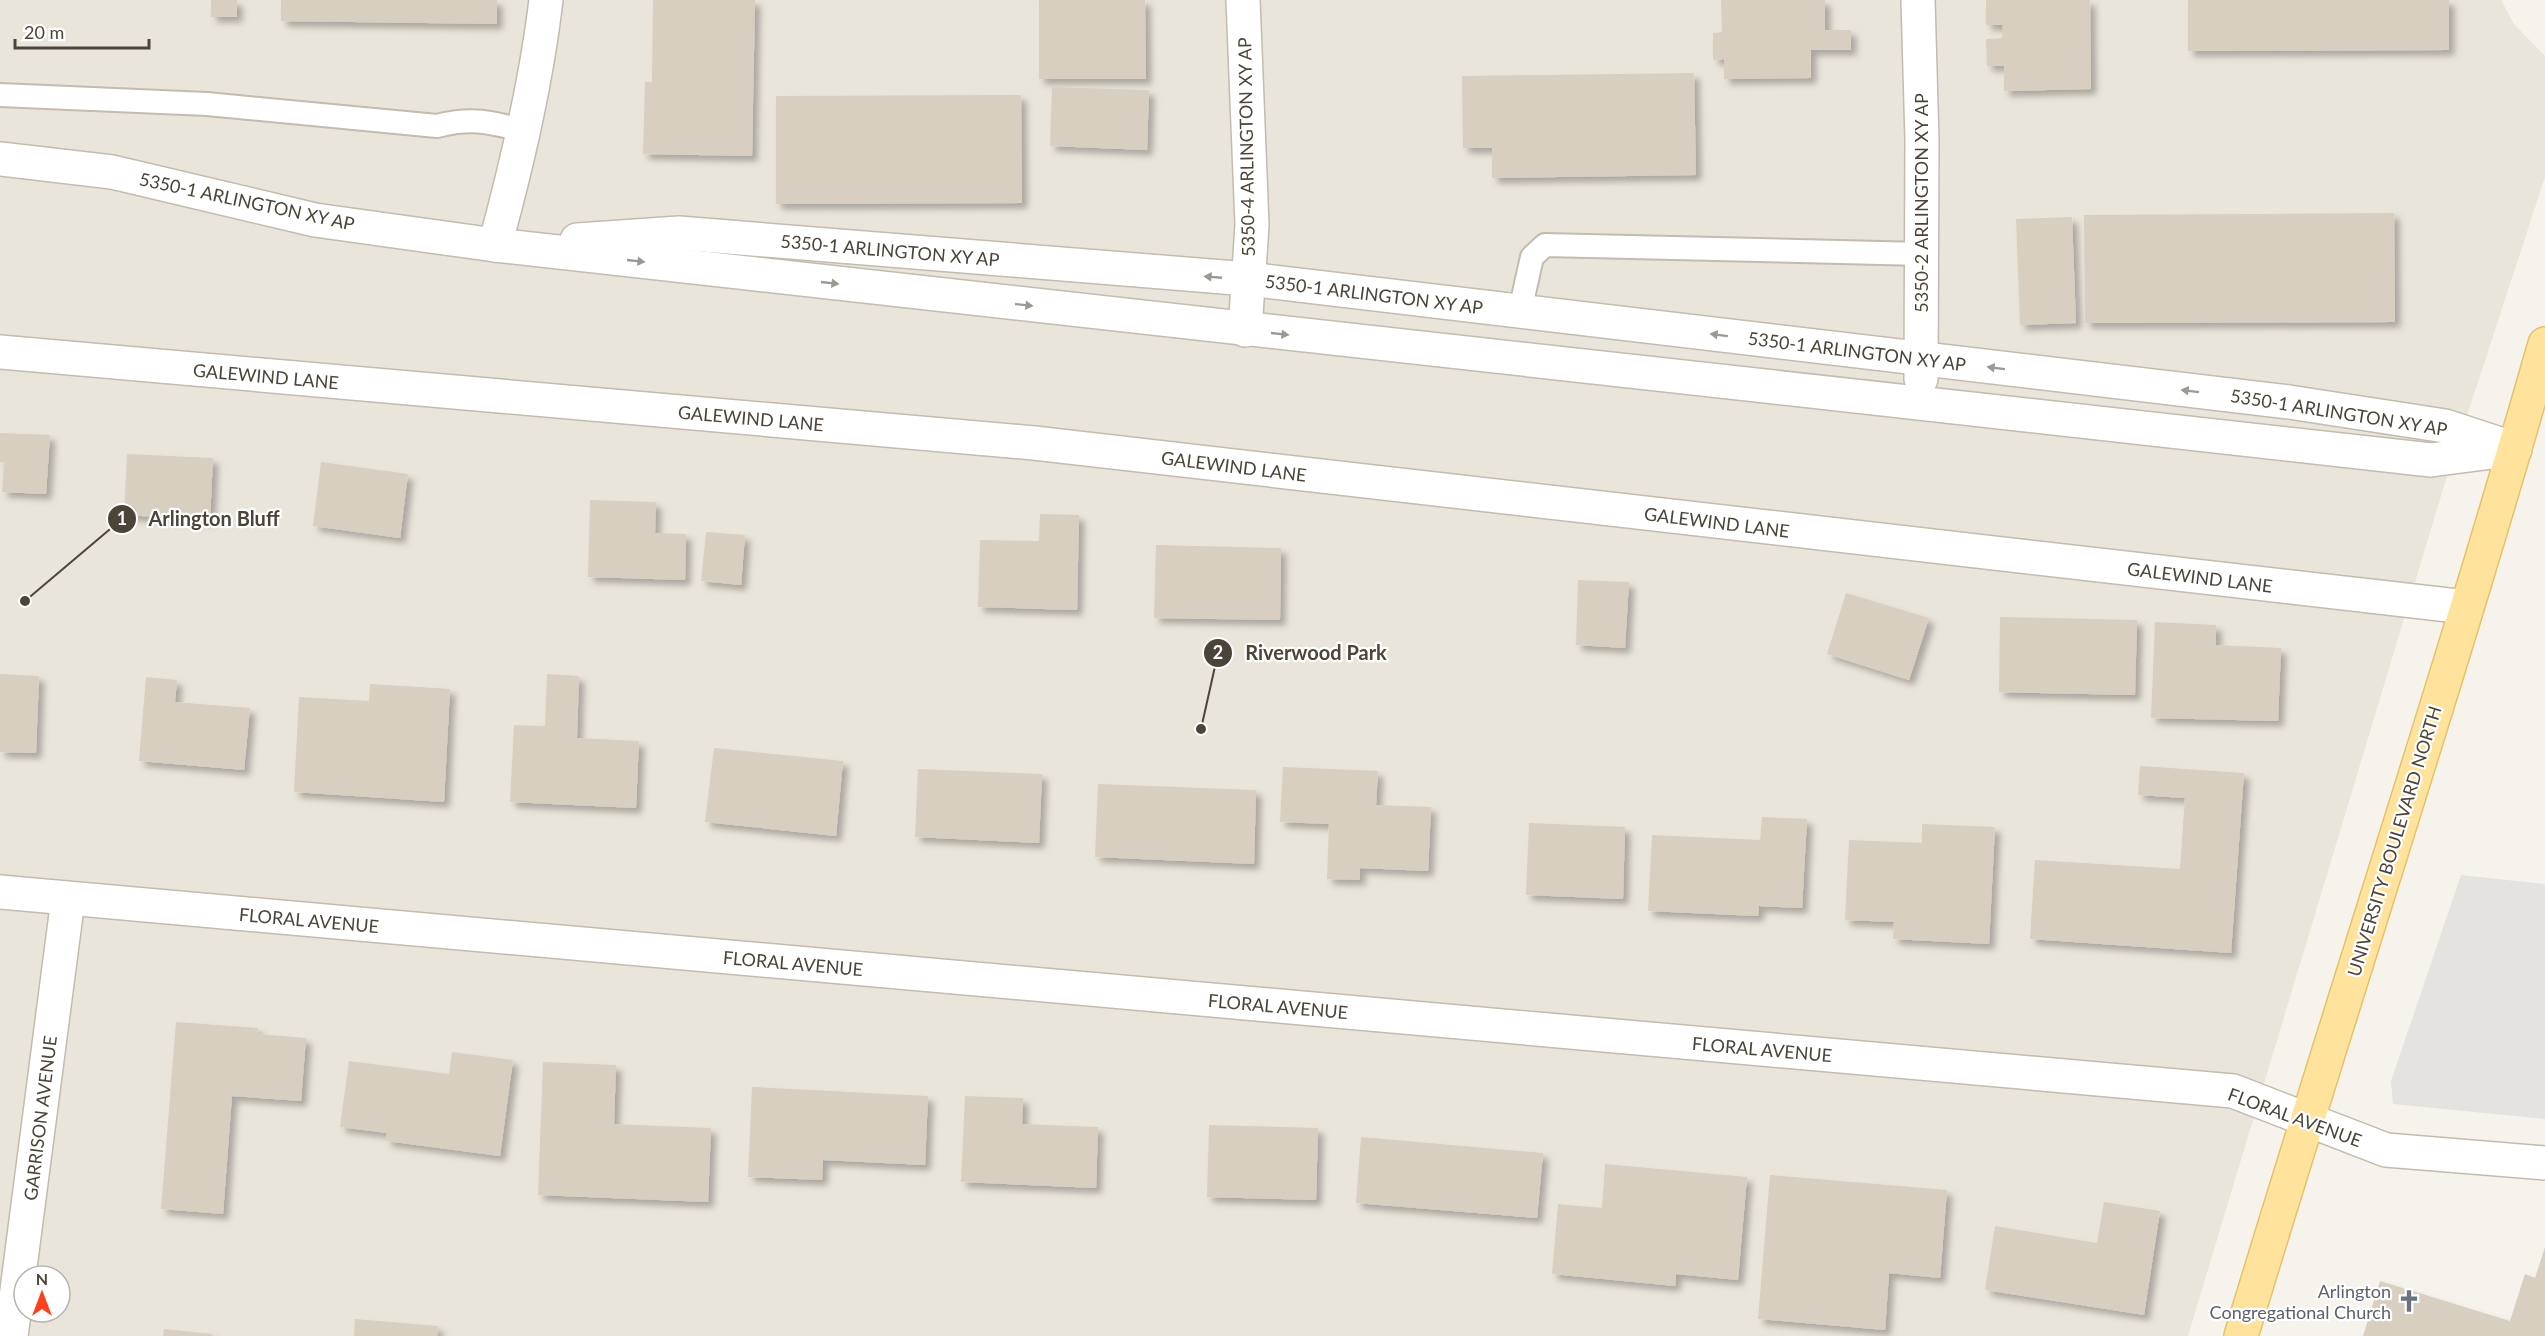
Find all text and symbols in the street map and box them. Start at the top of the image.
scale bar [15,12,148,50]
text: 20 m [24,21,64,43]
street label: 5350-4 ARLINGTON XY AP [1233,37,1259,257]
street label: 5350-2 ARLINGTON XY AP [1910,93,1932,313]
street label: 5350-1 ARLINGTON XY AP [137,167,357,235]
street label: 5350-1 ARLINGTON XY AP [780,229,1000,271]
one-way arrow [627,256,646,266]
street label: 5350-1 ARLINGTON XY AP [1264,270,1484,318]
one-way arrow [1203,272,1222,281]
one-way arrow [821,278,840,288]
one-way arrow [1015,300,1034,310]
street label: 5350-1 ARLINGTON XY AP [1747,327,1967,375]
one-way arrow [1271,329,1290,339]
one-way arrow [1710,330,1729,340]
street label: GALEWIND LANE [192,359,340,393]
one-way arrow [1987,363,2006,373]
street label: 5350-1 ARLINGTON XY AP [2229,384,2449,440]
one-way arrow [2180,386,2199,395]
street label: GALEWIND LANE [677,401,825,435]
street label: GALEWIND LANE [1160,446,1308,486]
callout: Arlington Bluff [107,500,292,538]
street label: GALEWIND LANE [1643,502,1791,542]
text: Arlington Bluff [147,506,280,530]
text: 1 [117,507,127,529]
street label: GALEWIND LANE [2126,557,2274,597]
callout: Riverwood Park [1203,634,1398,672]
text: Riverwood Park [1245,640,1387,664]
text: 2 [1213,641,1223,663]
street label: UNIVERSITY BOULEVARD NORTH [2342,703,2446,979]
street label: FLORAL AVENUE [238,903,380,937]
street label: FLORAL AVENUE [722,946,864,980]
street label: FLORAL AVENUE [1207,989,1349,1023]
street label: FLORAL AVENUE [1691,1032,1833,1066]
street label: GARRISON AVENUE [19,1034,61,1202]
street label: FLORAL AVENUE [2225,1083,2365,1151]
north arrow [12,1264,72,1324]
text: N [36,1269,48,1288]
place label: Arlington Congregational Church [2210,1280,2391,1323]
church icon: Arlington Congregational Church [2396,1288,2422,1314]

